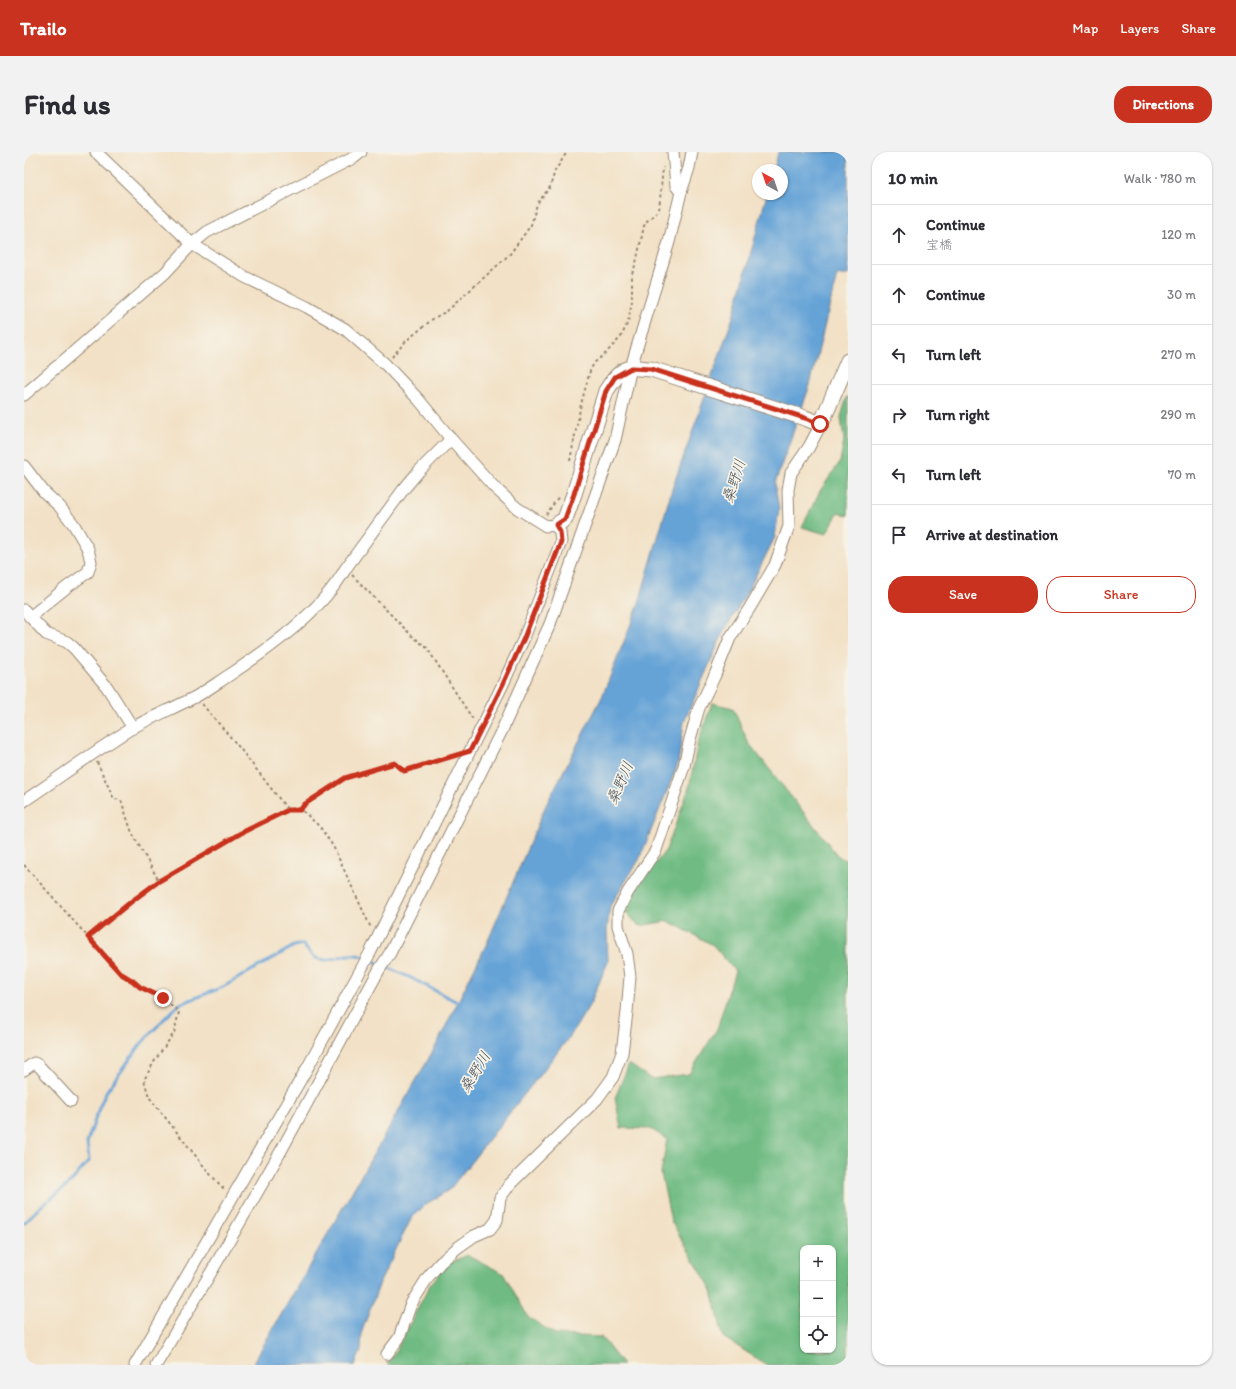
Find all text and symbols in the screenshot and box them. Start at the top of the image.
text: Trailo [20,17,67,40]
text: Map [1073,20,1098,37]
text: Layers [1120,20,1159,37]
text: Share [1181,20,1216,37]
button: Directions [1114,86,1212,123]
text: Find us [24,87,111,121]
north arrow [752,164,788,200]
text: 10 min [888,168,938,188]
text: Walk · 780 m [1124,171,1196,186]
text: Continue [926,216,985,234]
icon: ahead [888,224,910,246]
text: 120 m [1161,227,1196,242]
text: 宝橋 [926,237,952,252]
icon: ahead [888,284,910,306]
text: Continue [926,286,985,304]
text: 30 m [1167,287,1196,302]
icon: left [888,344,910,366]
text: Turn left [926,346,981,364]
text: 270 m [1161,347,1196,362]
icon: right [888,404,910,426]
text: Turn right [926,406,990,424]
text: 290 m [1160,407,1196,422]
route start [811,415,829,433]
water label: 桑野川 [718,457,750,505]
icon: left [888,464,910,486]
text: Turn left [926,466,981,484]
text: 70 m [1168,467,1196,482]
icon: arrive [888,524,910,546]
text: Arrive at destination [926,526,1058,544]
button: Save [888,576,1038,613]
button: Share [1046,576,1196,613]
water label: 桑野川 [603,759,637,807]
route end [154,989,172,1007]
water label: 桑野川 [456,1048,494,1096]
map controls [800,1245,836,1353]
button: + [800,1245,836,1281]
button: − [800,1281,836,1317]
button: locate [800,1317,836,1353]

